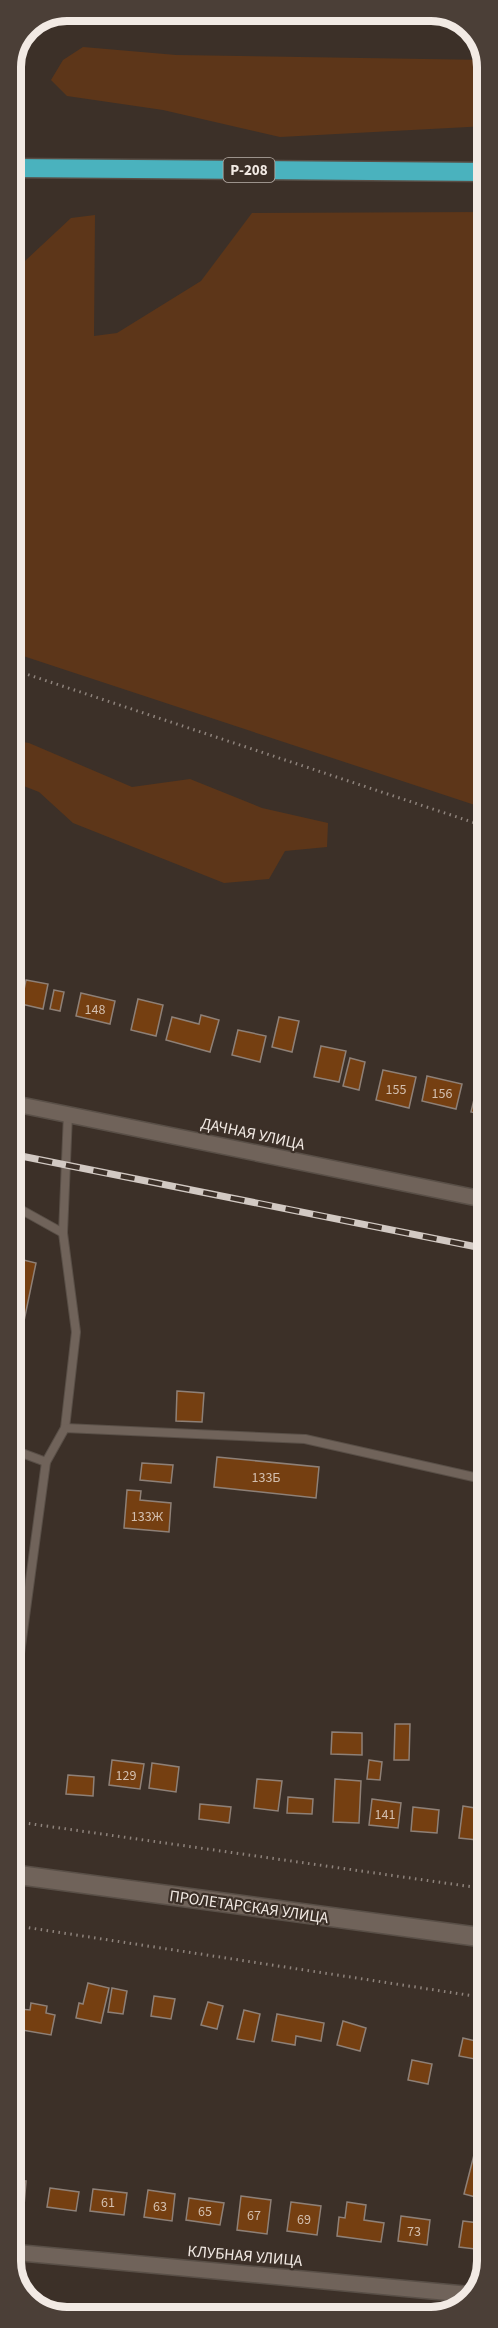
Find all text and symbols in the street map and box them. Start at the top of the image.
road number: Р-208 [224,158,274,182]
house number: 148 [85,1000,105,1020]
house number: 155 [386,1080,406,1100]
house number: 156 [432,1084,452,1104]
street label: ДАЧНАЯ УЛИЦА [199,1112,307,1156]
house number: 133Б [252,1468,281,1488]
house number: 133Ж [131,1507,164,1527]
house number: 129 [116,1766,136,1786]
house number: 141 [375,1805,395,1825]
street label: ПРОЛЕТАРСКАЯ УЛИЦА [168,1885,330,1929]
house number: 61 [101,2193,115,2213]
house number: 63 [153,2197,167,2217]
house number: 65 [198,2202,212,2222]
house number: 67 [247,2206,261,2226]
house number: 69 [297,2210,311,2230]
house number: 73 [407,2222,421,2242]
street label: КЛУБНАЯ УЛИЦА [186,2240,304,2272]

